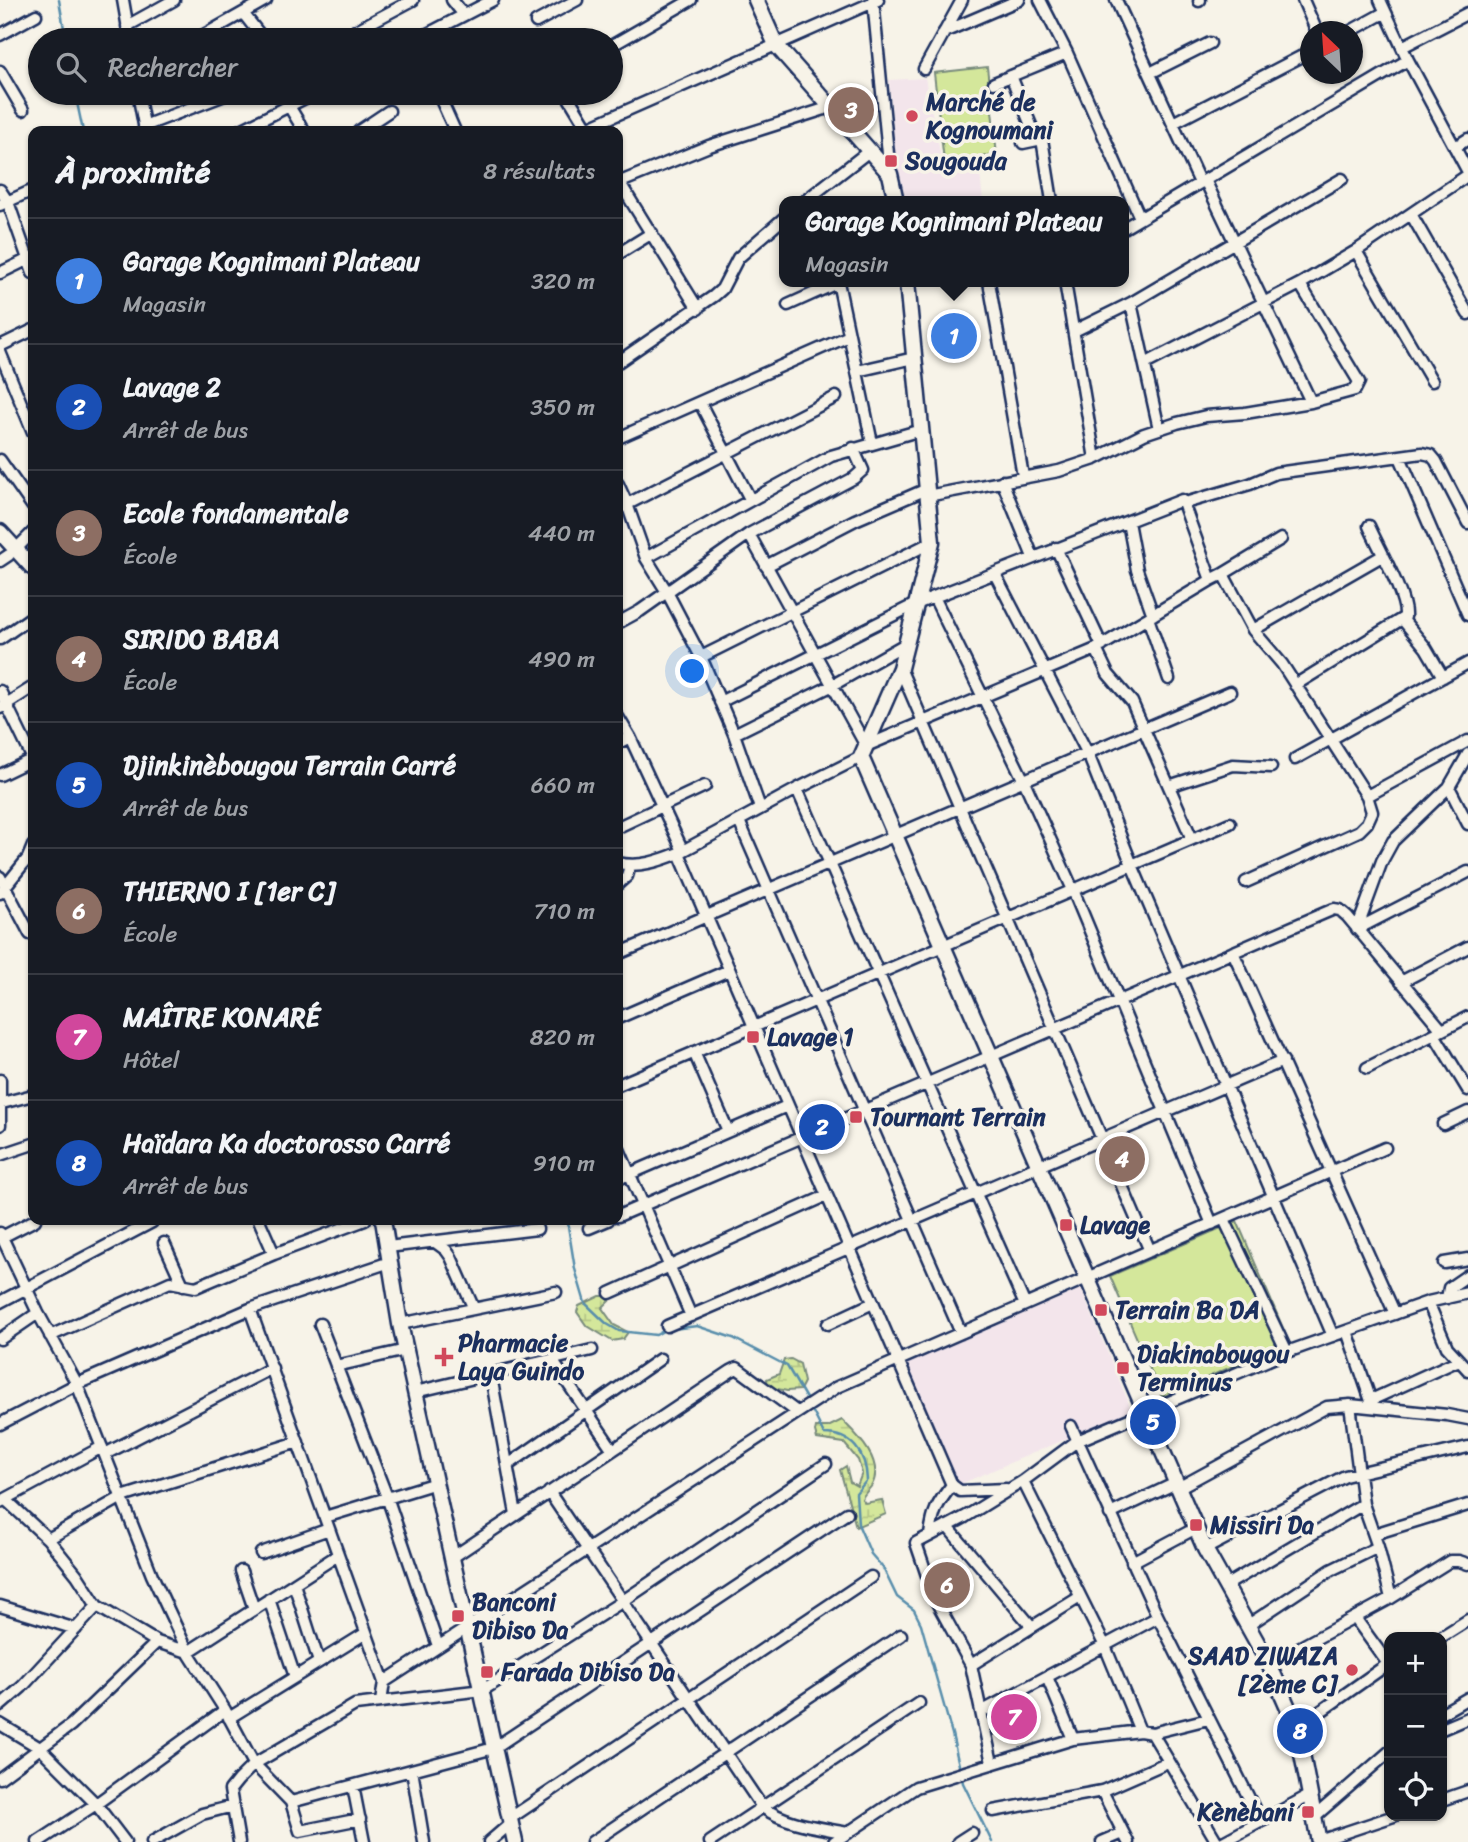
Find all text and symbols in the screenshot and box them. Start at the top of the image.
north arrow [1300,21,1363,84]
search box [28,28,623,105]
text: Rechercher [108,44,238,90]
icon: search [52,48,90,86]
place label: Marché de Kognoumani [925,81,1054,151]
pin: 3 [828,84,874,136]
marker: Marché de Kognoumani [904,108,920,124]
place label: Sougouda [904,140,1008,182]
text: À proximité [56,145,210,199]
text: 8 résultats [483,151,595,192]
marker: Sougouda [883,153,899,169]
popup [779,196,1129,287]
text: Garage Kognimani Plateau [806,198,1102,244]
text: Garage Kognimani Plateau [123,238,420,284]
text: Magasin [806,244,888,285]
text: 1 [74,261,84,302]
text: 320 m [531,261,595,302]
text: Magasin [123,284,206,325]
pin: 1 [931,310,977,362]
text: Lavage 2 [123,364,221,410]
text: 2 [72,387,86,428]
text: 350 m [530,387,595,428]
text: Arrêt de bus [123,410,248,451]
text: Ecole fondamentale [123,490,349,536]
text: 3 [73,513,85,554]
text: 440 m [528,513,595,554]
text: École [123,536,177,577]
text: SIRIDO BABA [123,616,280,662]
text: 4 [72,639,86,680]
text: 490 m [528,639,595,680]
your location [675,654,709,688]
text: École [123,662,177,703]
text: Djinkinèbougou Terrain Carré [123,742,456,788]
text: 5 [72,765,86,806]
text: 660 m [531,765,595,806]
text: Arrêt de bus [123,788,248,829]
text: THIERNO I [1er C] [123,868,336,914]
text: 6 [72,891,86,932]
text: 710 m [534,891,595,932]
text: École [123,914,177,955]
text: MAÎTRE KONARÉ [123,994,320,1040]
place label: Lavage 1 [767,1016,854,1058]
text: 7 [72,1017,86,1058]
text: 820 m [530,1017,595,1058]
marker: Lavage 1 [745,1029,761,1045]
text: Hôtel [123,1040,179,1081]
place label: Tournant Terrain [870,1096,1046,1138]
pin: 2 [799,1101,845,1153]
marker: Tournant Terrain [848,1109,864,1125]
text: Haïdara Ka doctorosso Carré [123,1120,450,1166]
pin: 4 [1099,1133,1145,1185]
text: 8 [72,1143,86,1184]
text: 910 m [533,1143,595,1184]
text: Arrêt de bus [123,1166,248,1207]
place label: Lavage [1080,1204,1150,1246]
marker: Lavage [1058,1217,1074,1233]
place label: Terrain Ba DA [1115,1289,1260,1331]
marker: Terrain Ba DA [1093,1302,1109,1318]
place label: Pharmacie Laya Guindo [458,1322,585,1392]
place label: Diakinabougou Terminus [1137,1333,1291,1403]
marker: Pharmacie Laya Guindo [436,1349,452,1365]
marker: Diakinabougou Terminus [1115,1360,1131,1376]
pin: 5 [1130,1396,1176,1448]
place label: Missiri Da [1209,1504,1314,1546]
marker: Missiri Da [1188,1517,1204,1533]
pin: 6 [924,1559,970,1611]
place label: Banconi Dibiso Da [472,1581,568,1651]
marker: Banconi Dibiso Da [450,1608,466,1624]
map controls [1384,1632,1447,1821]
button: + [1384,1632,1447,1695]
place label: SAAD ZIWAZA [2ème C] [1187,1635,1339,1705]
place label: Farada Dibiso Da [500,1651,675,1693]
marker: SAAD ZIWAZA [2ème C] [1344,1662,1360,1678]
marker: Farada Dibiso Da [479,1664,495,1680]
pin: 7 [991,1691,1037,1743]
button: − [1384,1695,1447,1758]
pin: 8 [1277,1705,1323,1757]
button: locate [1384,1758,1447,1821]
place label: Kènèbani [1196,1791,1295,1833]
marker: Kènèbani [1300,1804,1316,1820]

